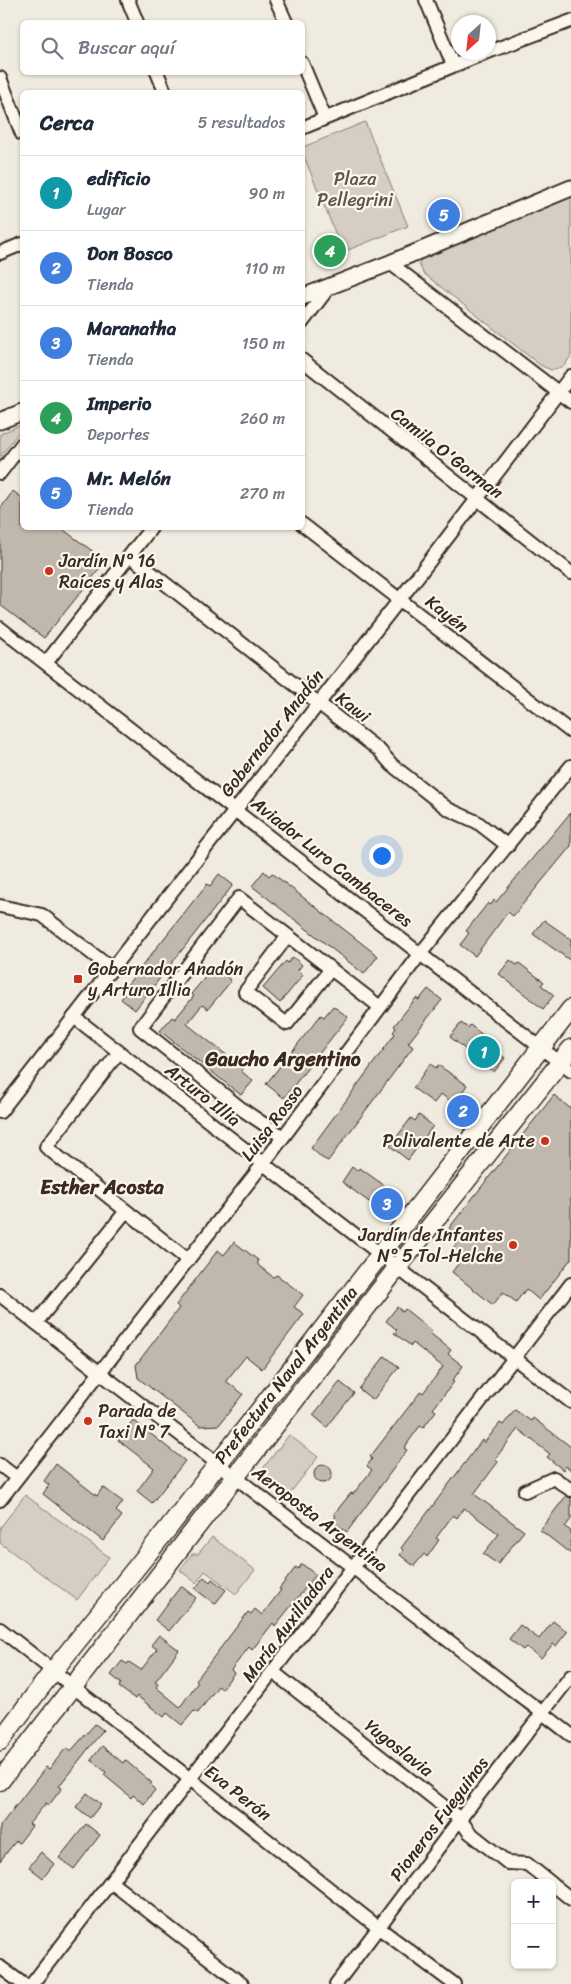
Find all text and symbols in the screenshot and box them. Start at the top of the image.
north arrow [451,15,496,60]
search box [20,20,305,75]
text: Buscar aquí [78,31,175,64]
icon: search [38,34,66,62]
text: Cerca [40,104,94,142]
text: 5 resultados [198,108,285,137]
text: edificio [87,162,150,195]
park label: Plaza Pellegrini [317,163,394,216]
text: 1 [53,179,59,208]
text: 90 m [249,179,285,208]
text: Lugar [87,195,126,224]
pin: 5 [428,196,460,234]
pin: 4 [314,232,346,270]
text: Don Bosco [87,237,173,270]
text: 2 [51,254,61,283]
text: 110 m [245,254,285,283]
text: Tienda [87,270,134,299]
text: Maranatha [87,312,176,345]
text: 3 [52,329,60,358]
text: 150 m [242,329,285,358]
text: Tienda [87,345,134,374]
text: Imperio [87,387,151,420]
street label: Camila O'Gorman [383,398,511,508]
text: 4 [51,404,61,433]
text: 260 m [240,404,285,433]
text: Deportes [87,420,149,449]
text: Mr. Melón [87,462,171,495]
text: 5 [51,479,61,508]
text: 270 m [240,479,285,508]
text: Tienda [87,495,134,524]
place label: Jardín N° 16 Raíces y Alas [58,545,164,598]
marker: Jardín N° 16 Raíces y Alas [43,565,55,577]
street label: Kayén [418,587,476,642]
street label: Gobernador Anadón [212,662,333,804]
street label: Kawi [328,683,378,732]
street label: Aviador Luro Cambaceres [243,788,420,936]
your location [369,843,395,869]
place label: Gobernador Anadón y Arturo Illia [88,953,244,1006]
marker: Gobernador Anadón y Arturo Illia [72,973,84,985]
pin: 1 [468,1033,500,1071]
district label: Gaucho Argentino [204,1042,361,1077]
street label: Arturo Illia [157,1054,248,1135]
street label: Luisa Rosso [232,1078,312,1168]
pin: 2 [447,1092,479,1130]
place label: Polivalente de Arte [382,1125,535,1157]
marker: Polivalente de Arte [539,1135,551,1147]
district label: Esther Acosta [40,1170,165,1205]
pin: 3 [371,1185,403,1223]
place label: Jardín de Infantes N° 5 Tol-Helche [358,1219,504,1272]
marker: Jardín de Infantes N° 5 Tol-Helche [507,1239,519,1251]
street label: Prefectura Naval Argentina [206,1279,366,1471]
place label: Parada de Taxi N° 7 [98,1395,176,1448]
marker: Parada de Taxi N° 7 [82,1415,94,1427]
street label: Aeroposta Argentina [244,1456,395,1581]
street label: María Auxiliadora [233,1558,343,1689]
street label: Yugoslavia [357,1711,441,1786]
street label: Pioneros Fueguinos [381,1749,497,1888]
street label: Eva Perón [197,1756,279,1830]
map controls [511,1879,556,1969]
button: + [511,1879,556,1924]
button: − [511,1924,556,1969]

